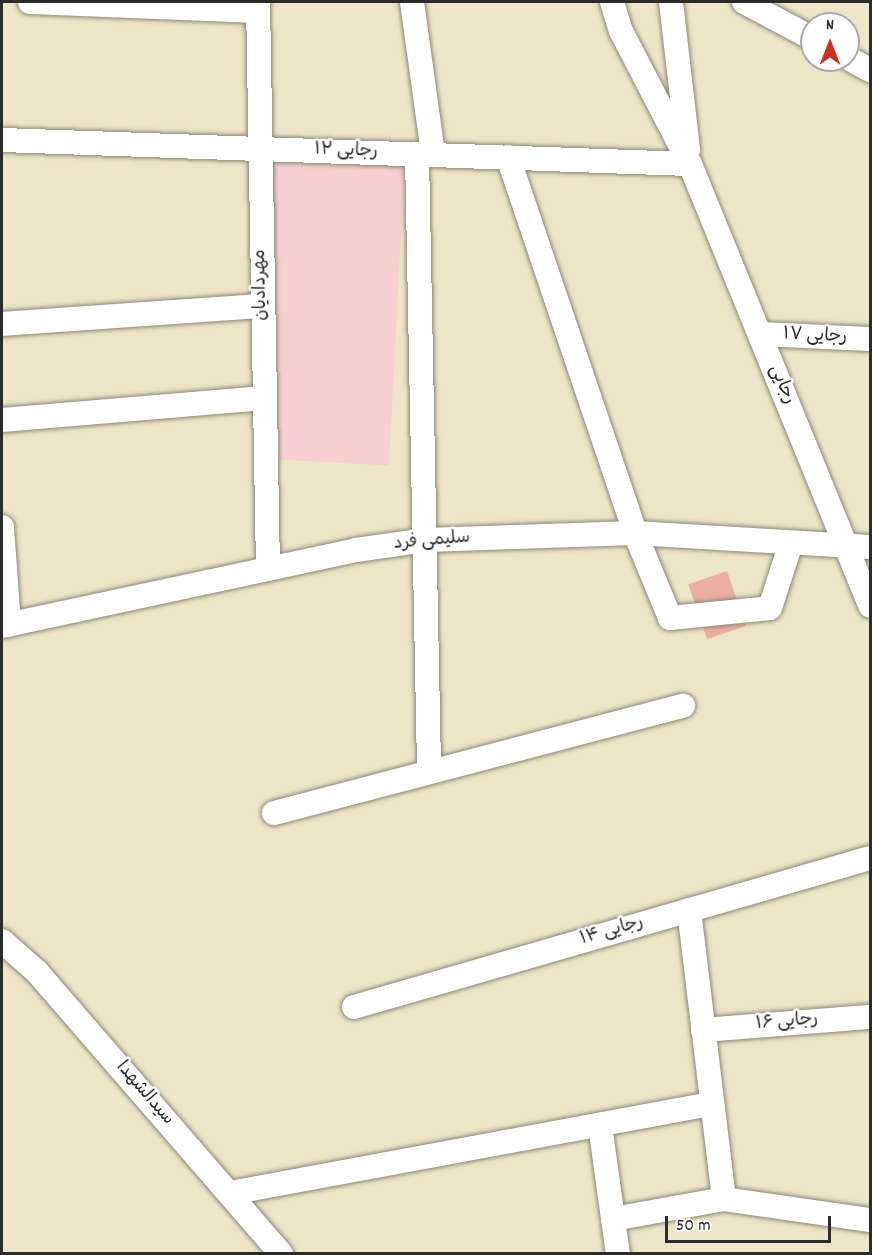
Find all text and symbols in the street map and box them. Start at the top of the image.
north arrow [800,12,860,72]
text: N [826,14,834,37]
street label: رجایی ۱۲ [314,140,378,164]
street label: مهردادیان [251,249,273,321]
street label: رجایی ۱۷ [782,325,848,349]
street label: رجایی [763,362,799,408]
street label: سلیمی فرد [393,528,471,556]
street label: رجایی ۱۴ [578,913,646,951]
street label: رجایی ۱۶ [755,1010,819,1036]
street label: سیدالشهدا [110,1058,178,1130]
scale bar [668,1204,834,1242]
text: 50 m [676,1214,711,1239]

